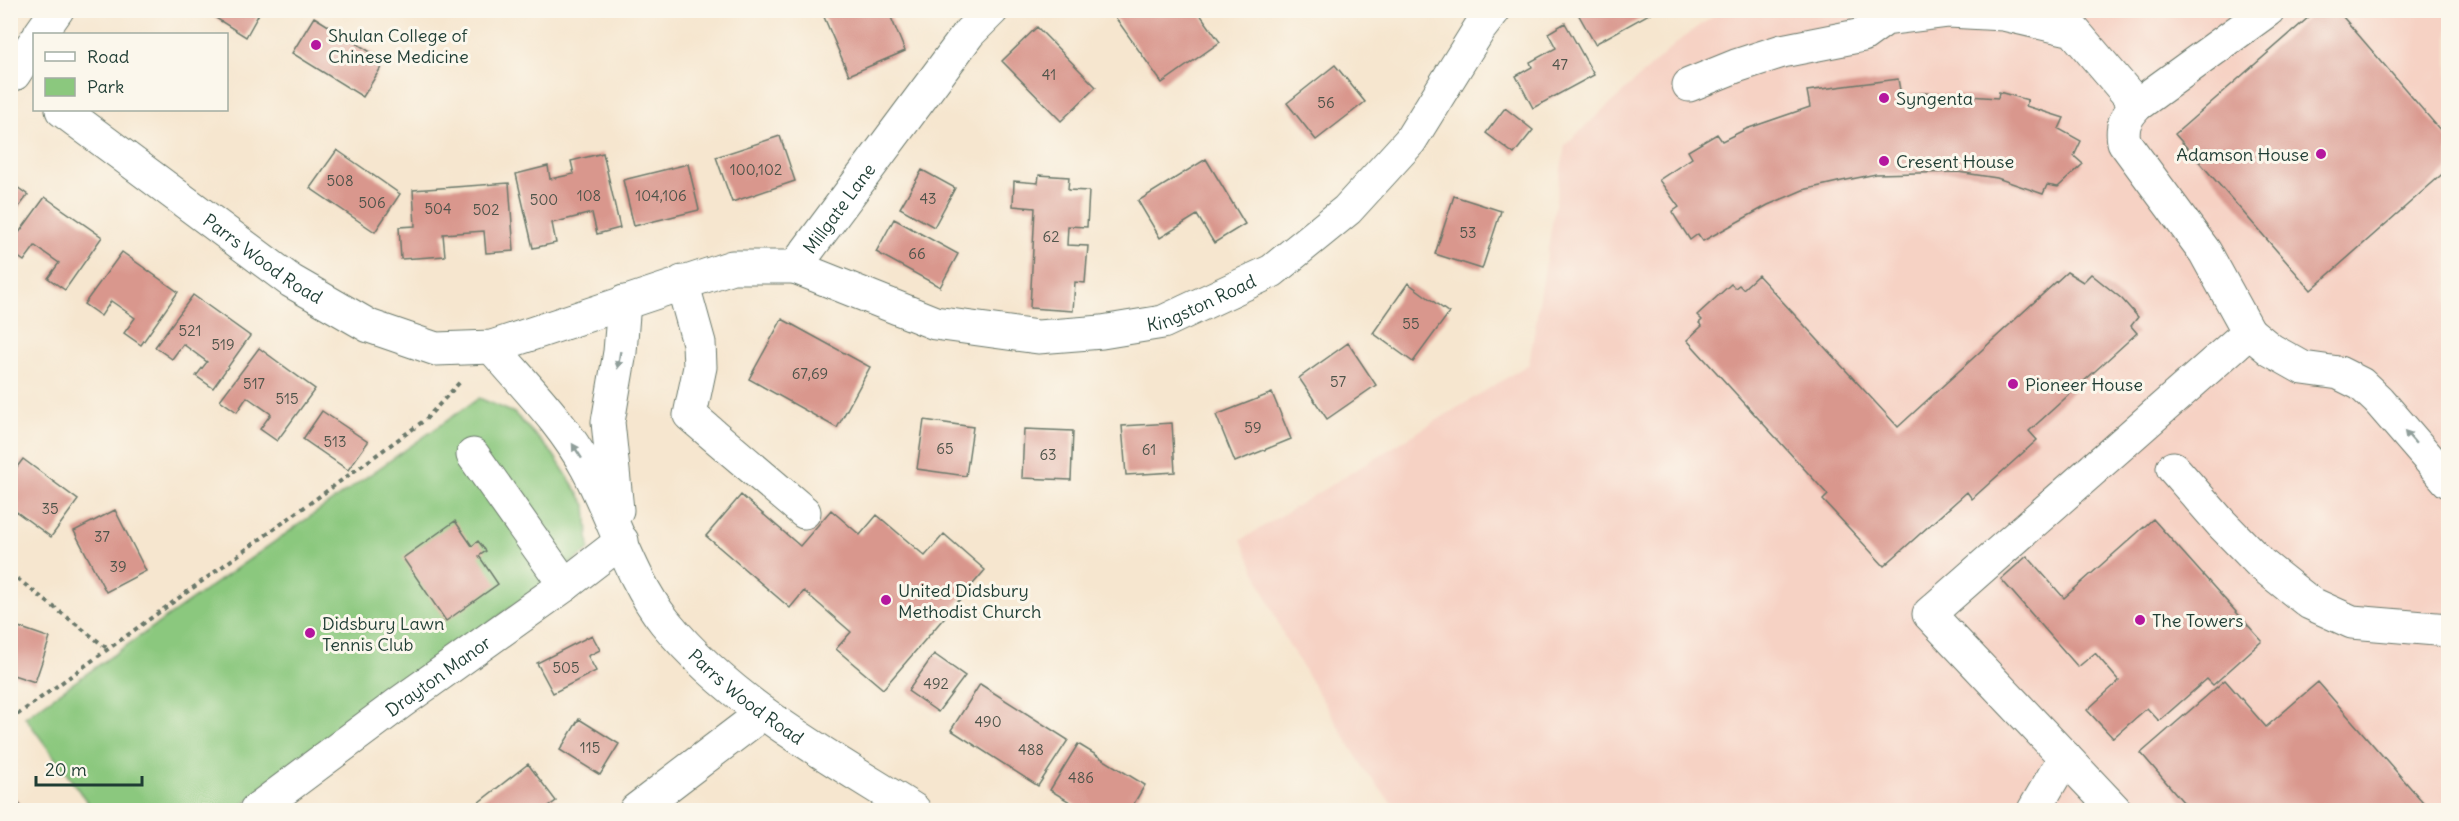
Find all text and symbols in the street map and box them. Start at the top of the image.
place label: Shulan College of Chinese Medicine [328,24,469,68]
legend [33,33,228,111]
marker: Shulan College of Chinese Medicine [309,38,323,52]
text: Road [87,45,130,68]
house number: 47 [1552,55,1568,74]
house number: 41 [1042,65,1056,84]
text: Park [87,75,124,98]
place label: Syngenta [1896,87,1973,110]
marker: Syngenta [1877,91,1891,105]
house number: 56 [1317,93,1335,112]
place label: Adamson House [2176,143,2309,166]
marker: Adamson House [2314,147,2328,161]
place label: Cresent House [1896,150,2014,173]
marker: Cresent House [1877,154,1891,168]
street label: Millgate Lane [798,158,880,258]
house number: 100,102 [730,160,782,179]
house number: 508 [326,171,354,190]
house number: 108 [577,186,601,205]
house number: 104,106 [635,186,687,205]
house number: 43 [919,189,937,208]
house number: 500 [530,190,558,209]
house number: 506 [358,193,386,212]
house number: 504 [424,199,452,218]
house number: 502 [473,200,499,219]
street label: Parrs Wood Road [199,208,327,309]
house number: 53 [1459,223,1477,242]
house number: 62 [1043,227,1059,246]
house number: 66 [908,244,926,263]
street label: Kingston Road [1145,269,1260,336]
house number: 55 [1402,314,1420,333]
house number: 521 [179,321,201,340]
house number: 519 [211,335,235,354]
one-way arrow [614,351,623,370]
house number: 67,69 [792,364,828,383]
house number: 57 [1330,372,1346,391]
place label: Pioneer House [2025,373,2143,396]
house number: 517 [243,374,265,393]
marker: Pioneer House [2006,377,2020,391]
house number: 515 [275,389,299,408]
house number: 59 [1244,418,1262,437]
one-way arrow [2404,430,2417,445]
house number: 513 [323,432,347,451]
house number: 65 [936,439,954,458]
house number: 61 [1142,440,1156,459]
one-way arrow [571,443,582,460]
house number: 63 [1039,445,1057,464]
house number: 35 [41,499,59,518]
house number: 37 [94,527,110,546]
house number: 39 [109,557,127,576]
place label: United Didsbury Methodist Church [898,579,1041,623]
marker: United Didsbury Methodist Church [879,593,893,607]
place label: The Towers [2152,609,2244,632]
place label: Didsbury Lawn Tennis Club [322,612,444,656]
marker: The Towers [2133,613,2147,627]
marker: Didsbury Lawn Tennis Club [303,626,317,640]
street label: Drayton Manor [381,630,495,721]
street label: Parrs Wood Road [684,644,809,749]
house number: 505 [552,658,580,677]
house number: 492 [923,674,949,693]
house number: 490 [974,712,1002,731]
house number: 115 [580,738,600,757]
house number: 488 [1018,740,1044,759]
scale bar [36,749,142,787]
text: 20 m [45,758,87,781]
house number: 486 [1068,768,1094,787]

